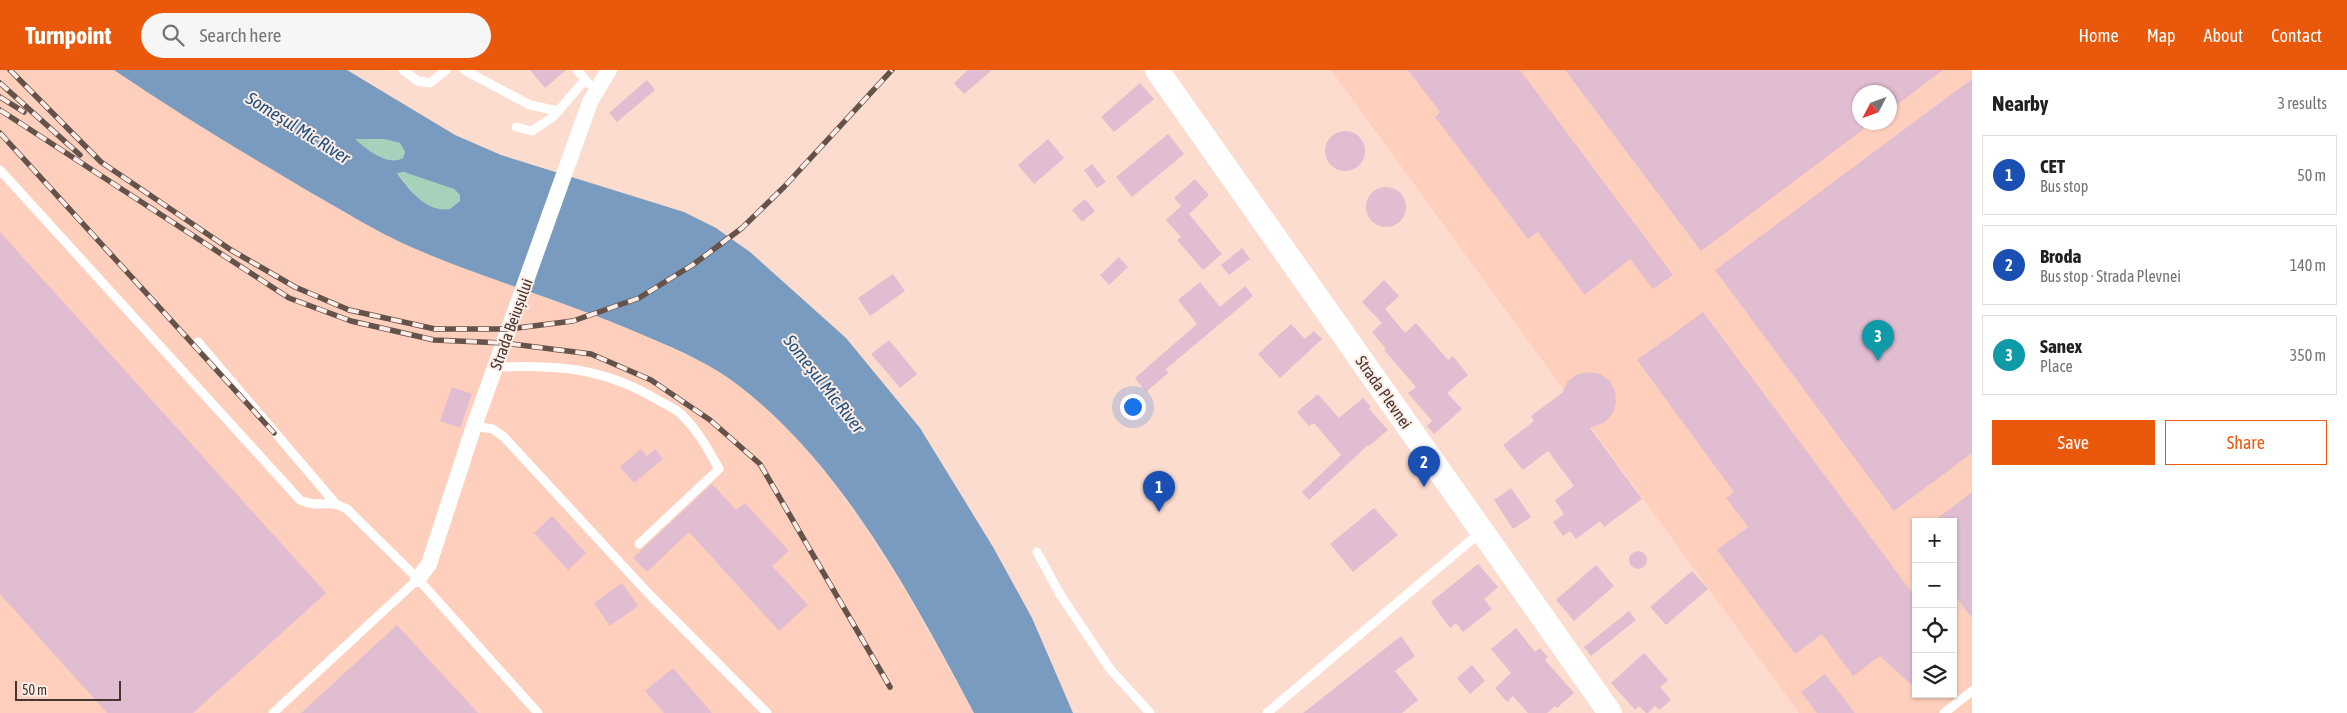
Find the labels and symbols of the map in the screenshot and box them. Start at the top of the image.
north arrow [1852,85,1897,130]
water label: Someşul Mic River [242,87,355,168]
street label: Strada Beiușului [486,276,537,372]
pin: 3 [1862,320,1894,361]
water label: Someşul Mic River [779,330,870,437]
street label: Strada Plevnei [1352,352,1416,432]
your location [1120,394,1146,420]
pin: 2 [1408,446,1440,487]
pin: 1 [1143,471,1175,512]
scale bar [15,678,121,701]

